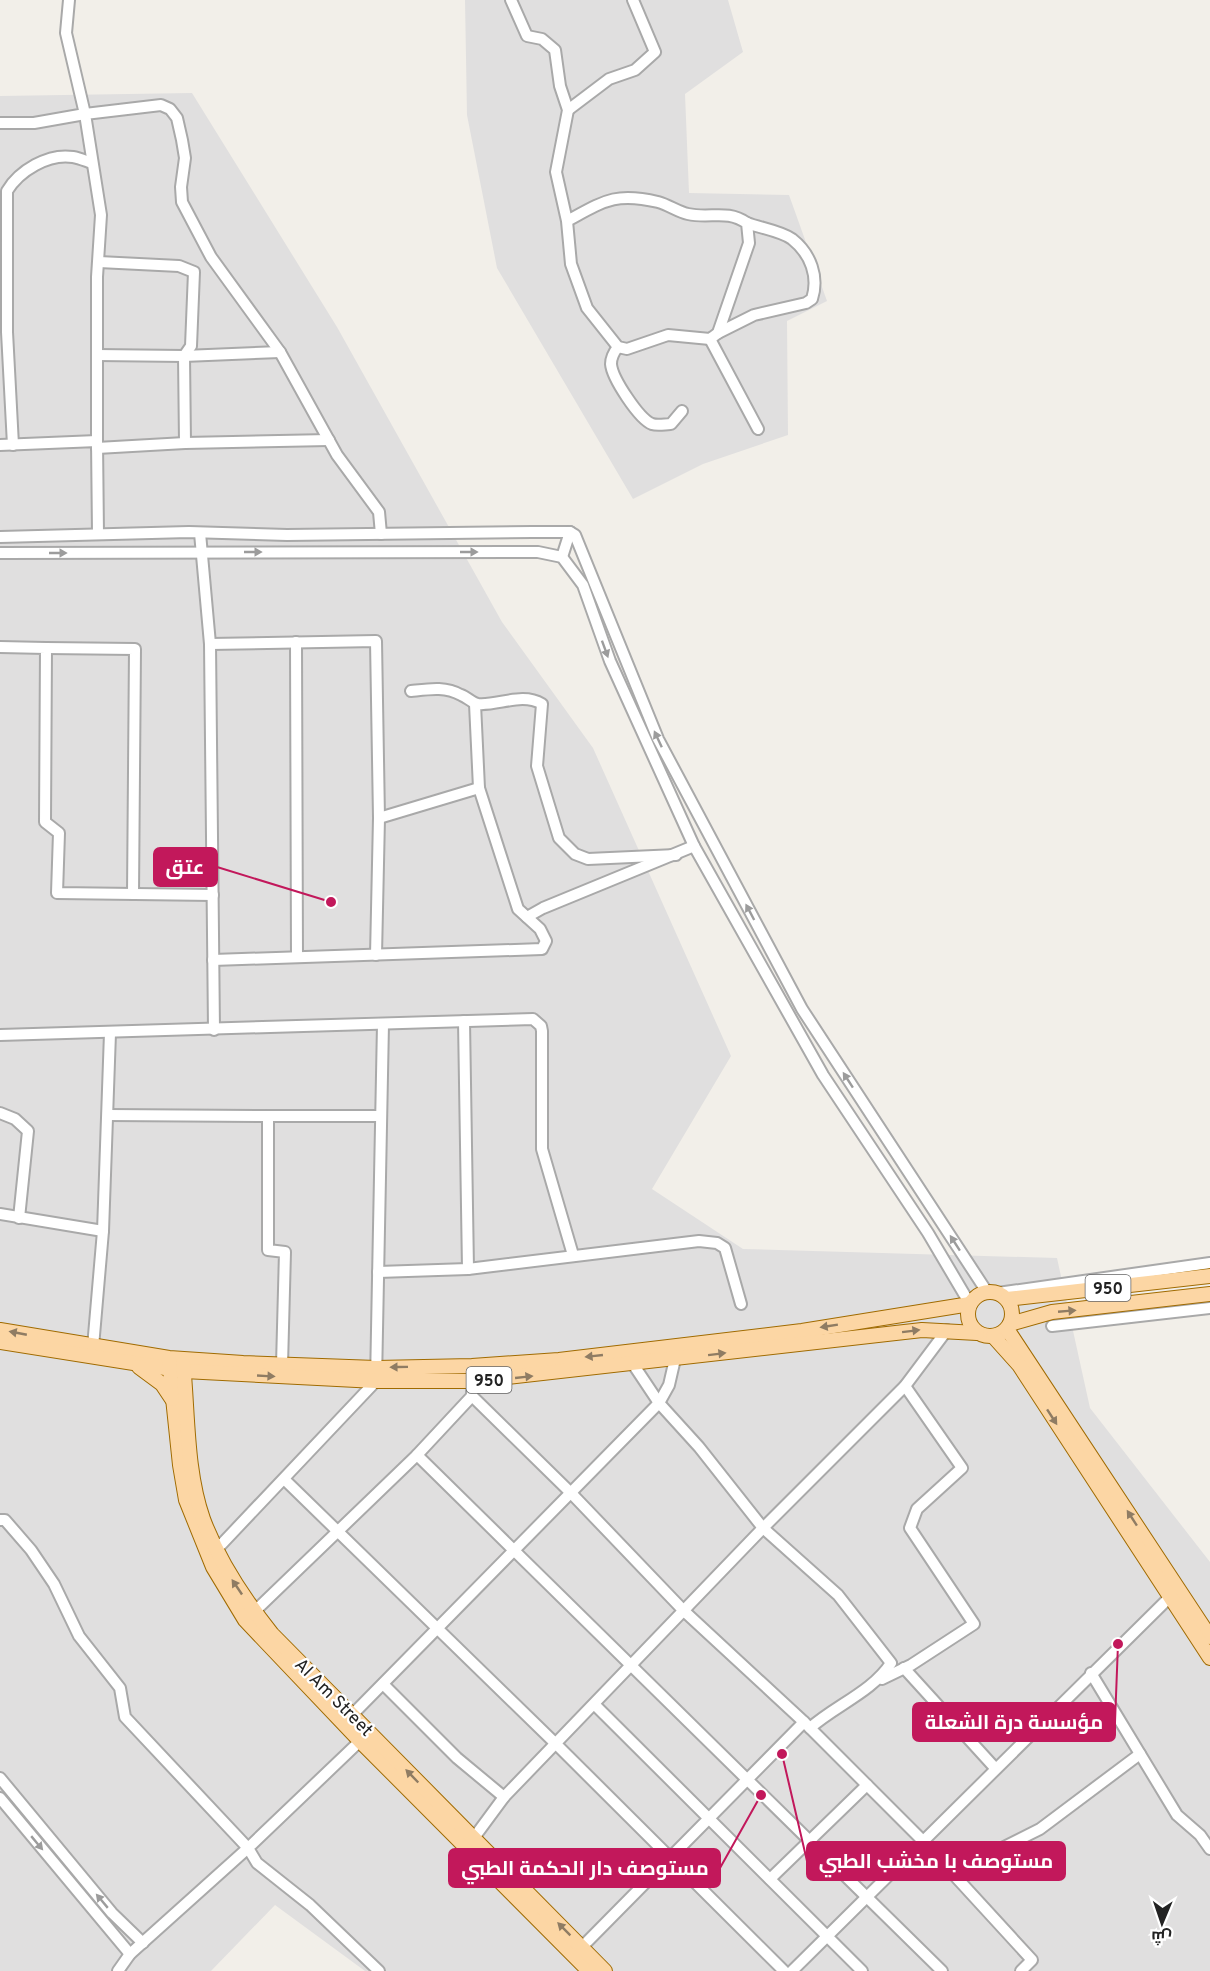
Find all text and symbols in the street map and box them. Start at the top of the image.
one-way arrow [244,547,263,557]
one-way arrow [460,547,479,557]
one-way arrow [49,548,68,558]
one-way arrow [601,640,611,658]
one-way arrow [654,731,663,748]
callout: عتق [154,848,217,886]
text: عتق [166,856,204,882]
one-way arrow [745,903,755,920]
one-way arrow [842,1072,854,1088]
one-way arrow [950,1235,961,1251]
road number: 950 [1086,1275,1130,1301]
one-way arrow [1057,1306,1076,1316]
one-way arrow [819,1322,838,1331]
one-way arrow [902,1326,921,1336]
one-way arrow [8,1328,27,1337]
one-way arrow [708,1349,727,1359]
one-way arrow [584,1351,603,1361]
one-way arrow [390,1363,409,1372]
road number: 950 [466,1367,512,1393]
one-way arrow [256,1371,275,1380]
one-way arrow [514,1372,533,1382]
one-way arrow [1047,1409,1058,1425]
one-way arrow [1127,1510,1138,1526]
one-way arrow [232,1579,243,1595]
street label: Al Am Street [289,1654,377,1742]
callout: مؤسسة درة الشعلة [913,1703,1115,1741]
text: مؤسسة درة الشعلة [925,1711,1103,1737]
one-way arrow [405,1770,419,1784]
one-way arrow [31,1835,44,1851]
callout: مستوصف با مخشب الطبي [807,1842,1065,1880]
callout: مستوصف دار الحكمة الطبي [449,1849,720,1887]
text: مستوصف با مخشب الطبي [819,1850,1053,1878]
text: مستوصف دار الحكمة الطبي [461,1857,709,1885]
north arrow [1132,1893,1192,1953]
one-way arrow [96,1894,109,1909]
one-way arrow [558,1923,572,1937]
text: ش [1151,1926,1172,1946]

